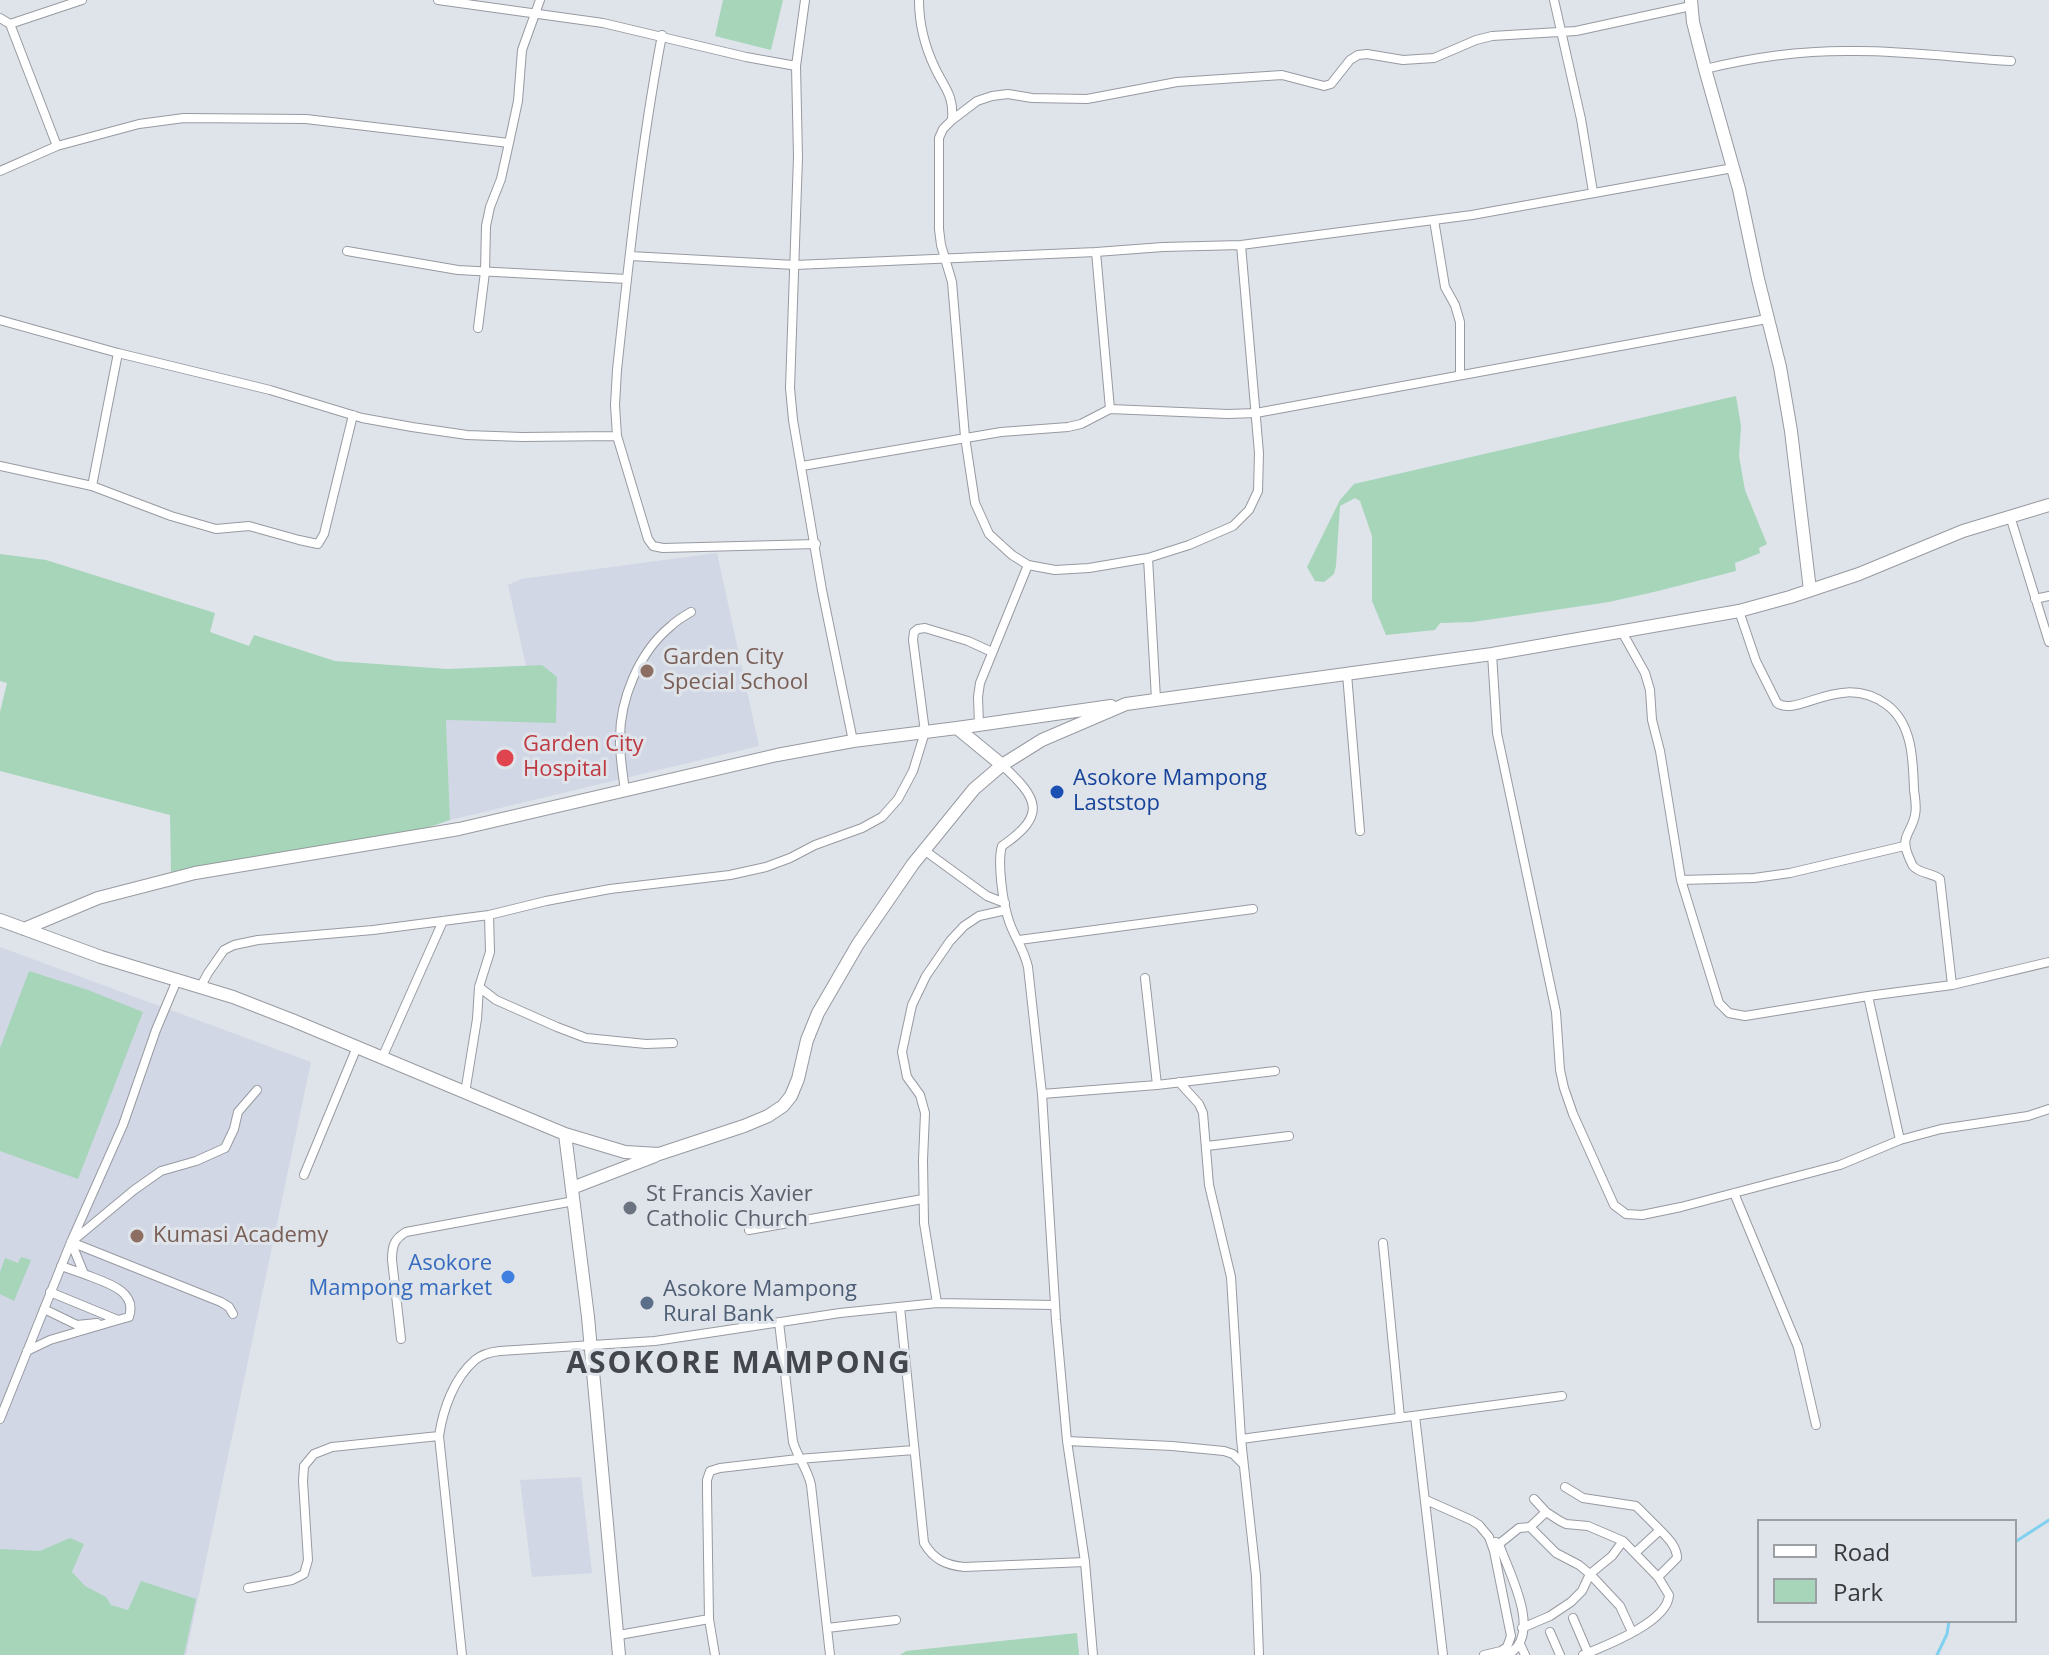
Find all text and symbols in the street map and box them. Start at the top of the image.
place label: Garden City Special School [663,645,809,696]
marker: Garden City Special School [638,662,656,680]
place label: Garden City Hospital [523,732,644,784]
marker: Garden City Hospital [494,747,516,769]
place label: Asokore Mampong Laststop [1073,766,1267,818]
marker: Asokore Mampong Laststop [1048,783,1066,801]
place label: St Francis Xavier Catholic Church [646,1182,813,1234]
marker: St Francis Xavier Catholic Church [621,1199,639,1217]
place label: Kumasi Academy [153,1223,328,1249]
marker: Kumasi Academy [128,1227,146,1245]
place label: Asokore Mampong market [308,1251,492,1302]
marker: Asokore Mampong market [499,1268,517,1286]
place label: Asokore Mampong Rural Bank [663,1277,857,1328]
marker: Asokore Mampong Rural Bank [638,1294,656,1312]
district label: ASOKORE MAMPONG [566,1346,912,1382]
legend [1757,1519,2017,1623]
text: Road [1833,1535,1890,1568]
text: Park [1833,1575,1883,1608]

